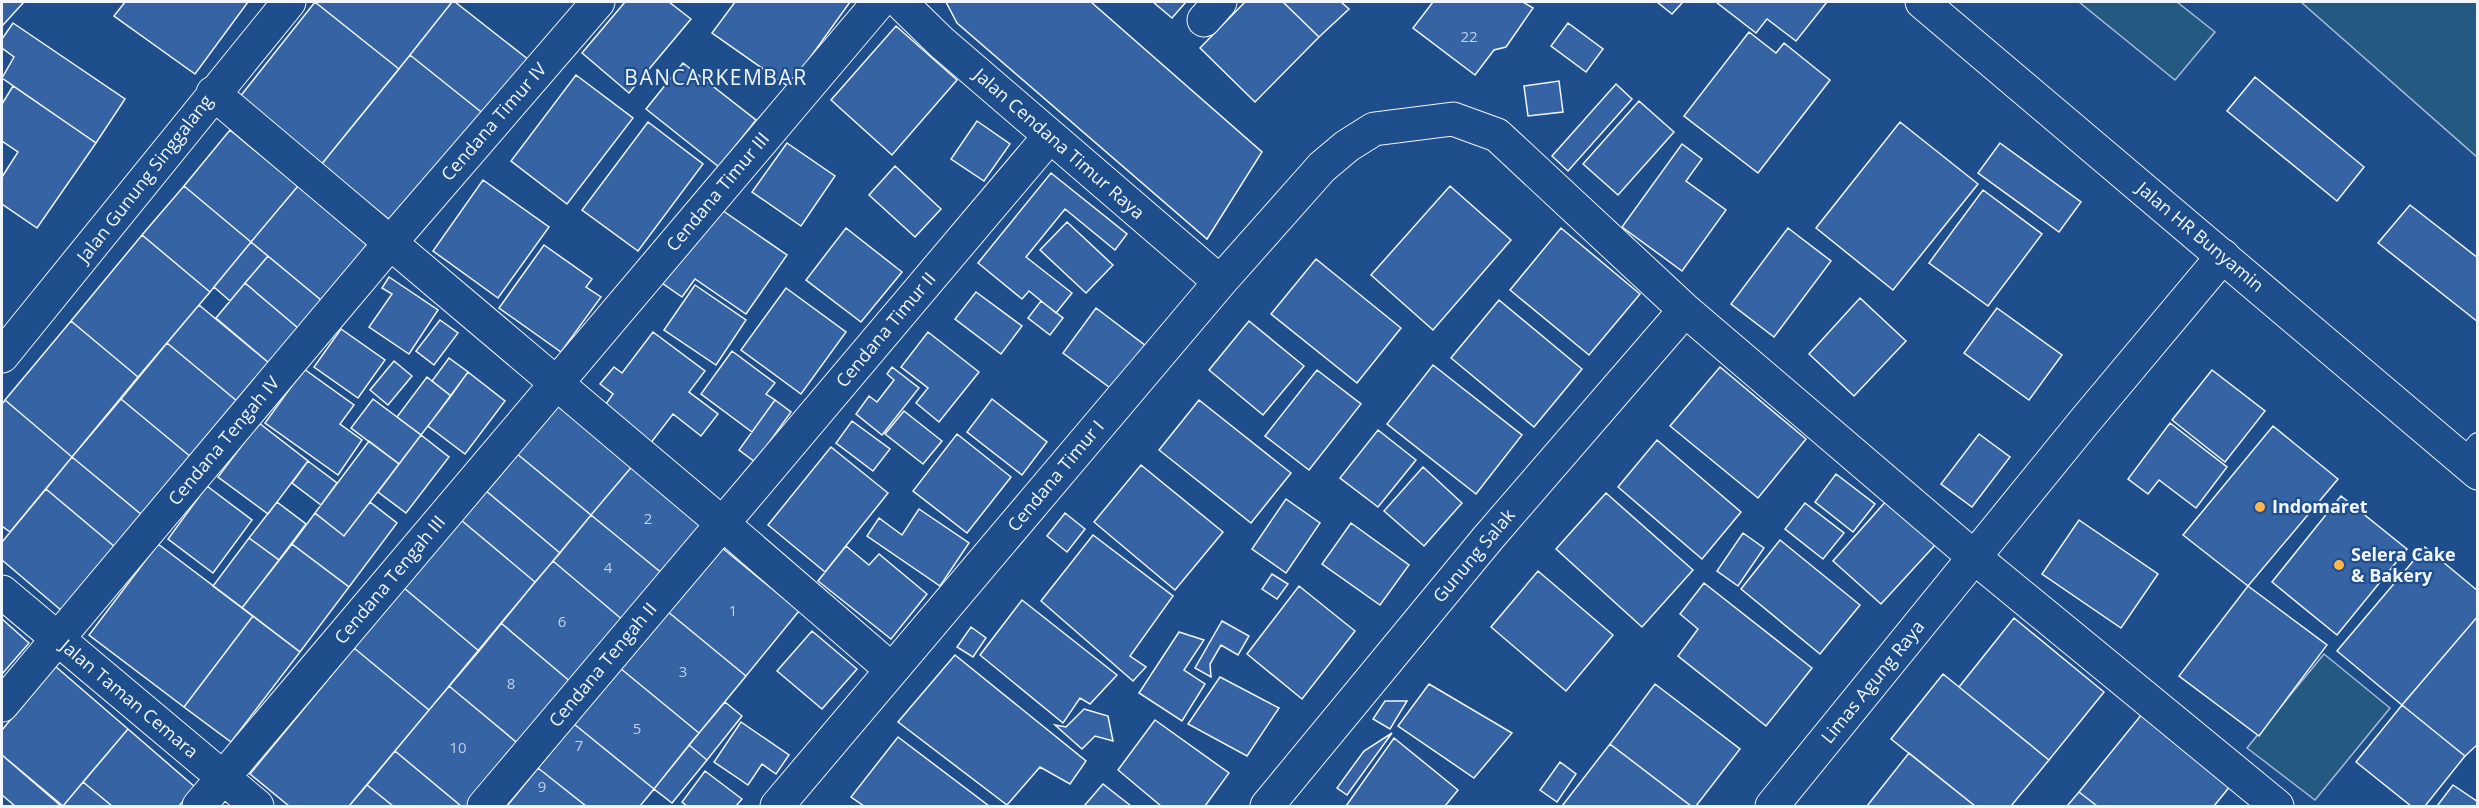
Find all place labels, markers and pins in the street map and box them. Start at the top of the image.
place label: Indomaret [2272,494,2368,518]
marker: Indomaret [2253,500,2267,514]
place label: Selera Cake & Bakery [2351,542,2456,587]
marker: Selera Cake & Bakery [2332,558,2346,572]

